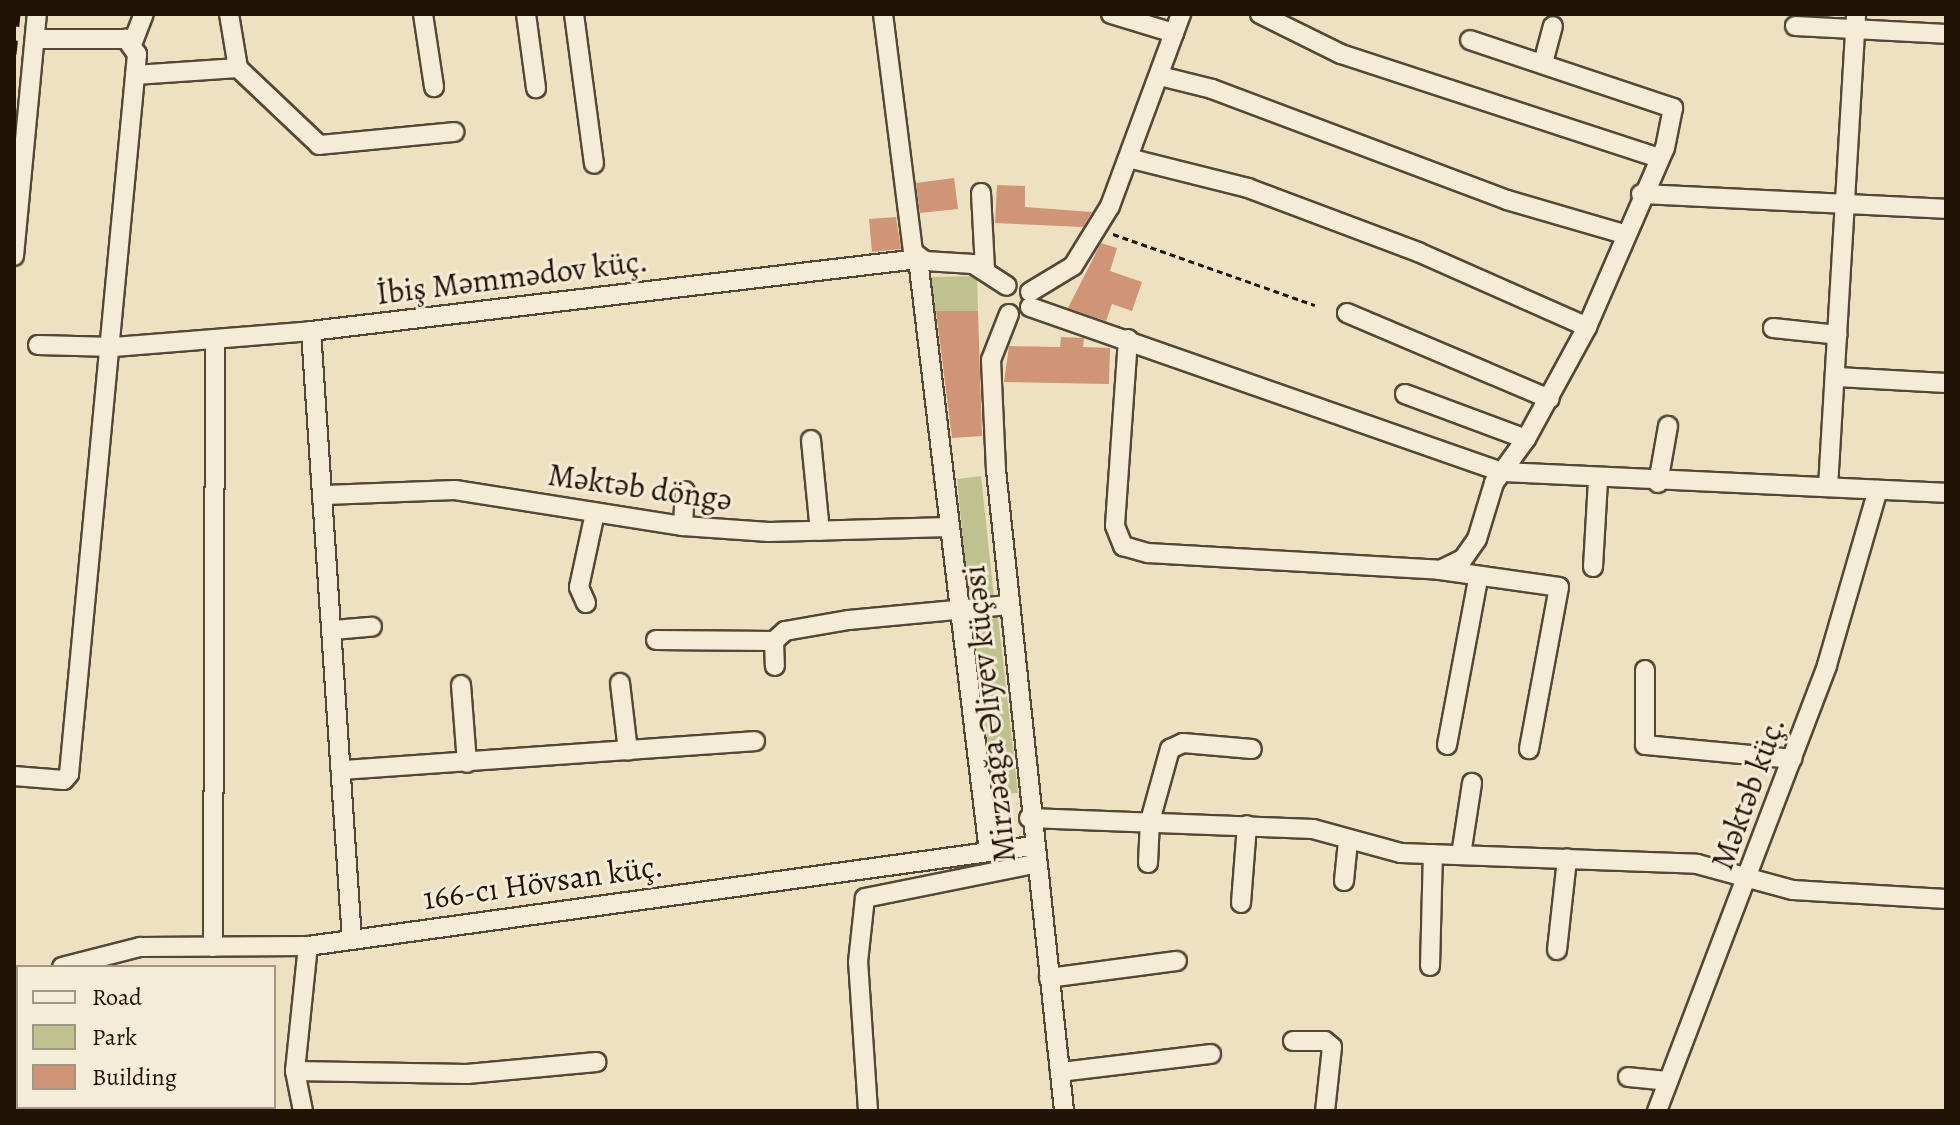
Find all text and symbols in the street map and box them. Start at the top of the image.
street label: İbiş Məmmədov küç. [374,241,650,313]
street label: Məktəb döngə [546,455,734,519]
street label: Mirzəağa Əliyev küçəsi [954,564,1024,864]
street label: Məktəb küç. [1703,711,1793,875]
street label: 166-cı Hövsan küç. [421,846,665,918]
legend [16,965,276,1109]
text: Road [92,981,142,1013]
text: Park [92,1021,137,1053]
text: Building [92,1061,177,1093]

